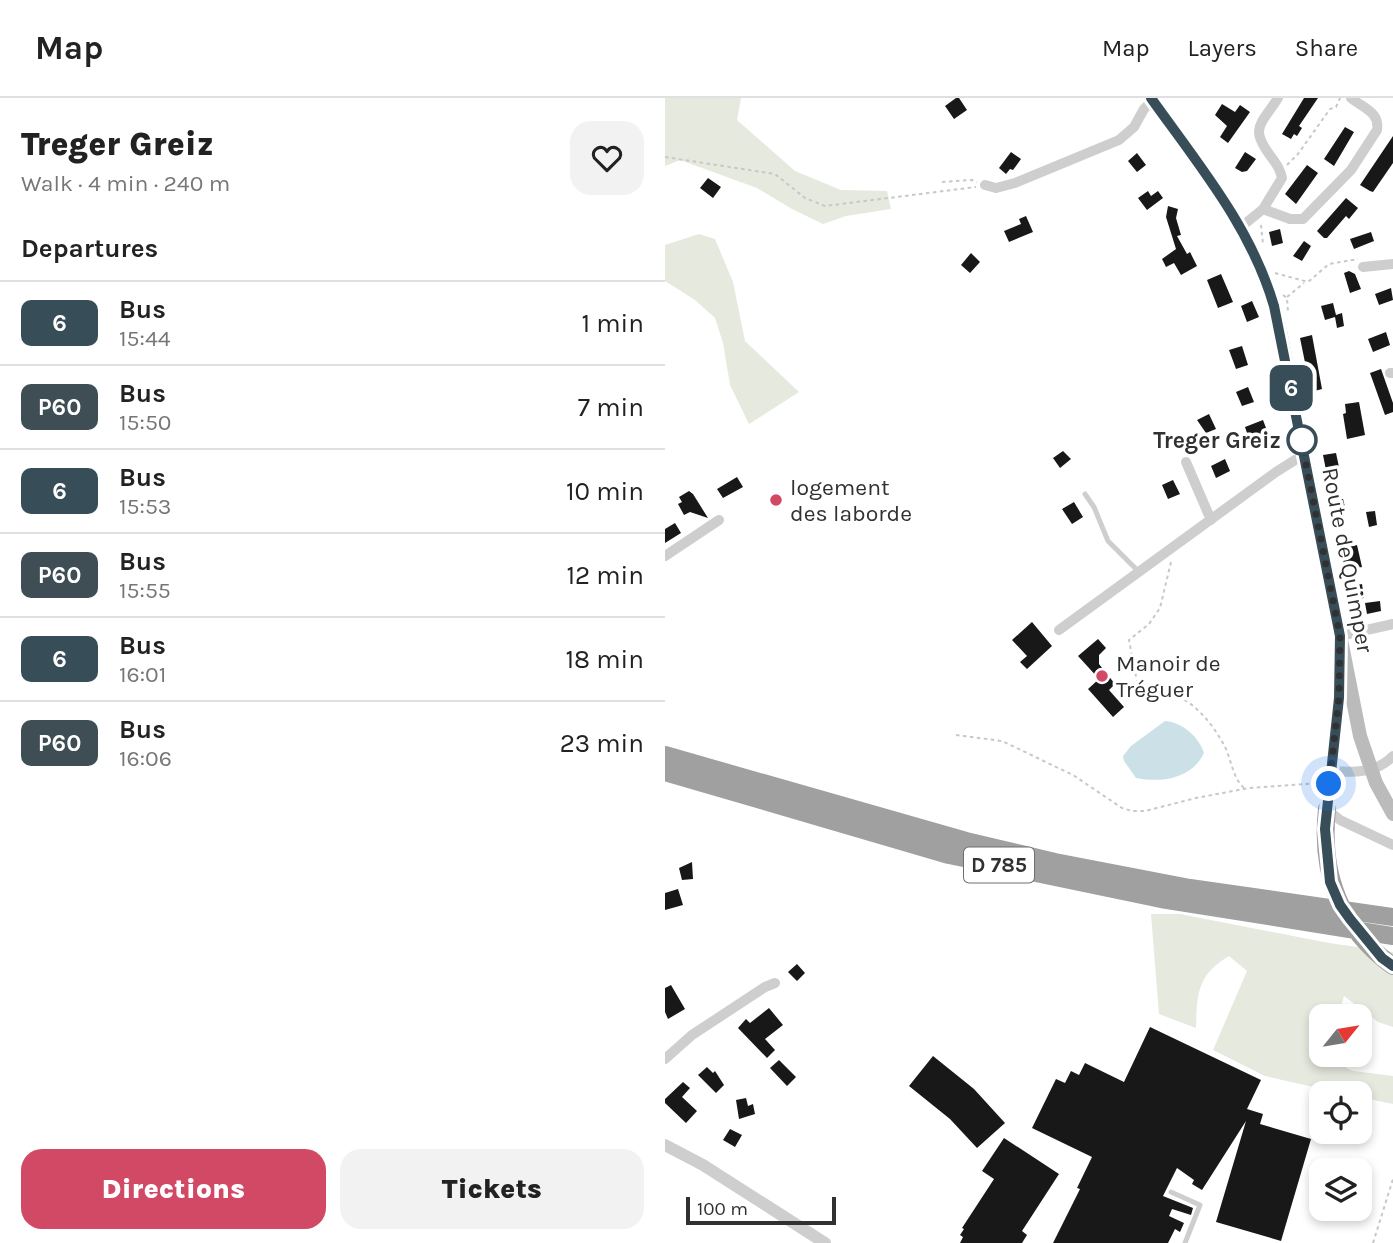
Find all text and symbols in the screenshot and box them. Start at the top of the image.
text: Map [35,29,103,67]
text: Map [1102,34,1150,62]
text: Layers [1188,34,1257,62]
text: Share [1295,34,1358,62]
button: heart [570,121,644,195]
text: Treger Greiz [21,125,214,163]
text: Walk · 4 min · 240 m [21,170,230,197]
text: Departures [21,233,158,264]
text: Bus [119,294,166,325]
text: 1 min [581,308,644,339]
text: 6 [52,309,67,337]
text: 15:44 [119,325,171,352]
line badge: 6 [1268,365,1314,411]
text: 6 [1284,374,1298,402]
text: Bus [119,378,166,409]
text: 7 min [578,392,644,423]
text: P60 [38,393,81,421]
text: 15:50 [119,409,172,436]
marker: Treger Greiz [1287,425,1317,455]
place label: Treger Greiz [1153,427,1281,454]
text: Bus [119,462,166,493]
street label: Route de Quimper [1316,465,1379,656]
place label: logement des laborde [790,474,912,527]
text: 10 min [566,476,644,507]
text: 6 [52,477,67,505]
marker: logement des laborde [768,492,784,508]
text: 15:53 [119,493,171,520]
text: Bus [119,546,166,577]
text: 12 min [566,560,644,591]
text: P60 [38,561,81,589]
text: 15:55 [119,577,171,604]
text: Bus [119,630,166,661]
text: 18 min [565,644,644,675]
text: 6 [52,645,67,673]
place label: Manoir de Tréguer [1116,650,1221,703]
text: 16:01 [119,661,166,688]
marker: Manoir de Tréguer [1094,668,1110,684]
text: Bus [119,714,166,745]
text: 23 min [560,728,644,759]
text: P60 [38,729,81,757]
text: 16:06 [119,745,172,772]
your location [1311,766,1346,801]
road number: D 785 [964,848,1034,882]
north arrow [1309,1004,1372,1068]
map controls [1309,1004,1372,1221]
button: locate [1309,1081,1372,1144]
button: Directions [21,1149,326,1229]
button: Tickets [340,1149,644,1229]
button: layers [1309,1158,1372,1221]
scale bar [686,1194,837,1226]
text: 100 m [697,1198,748,1220]

